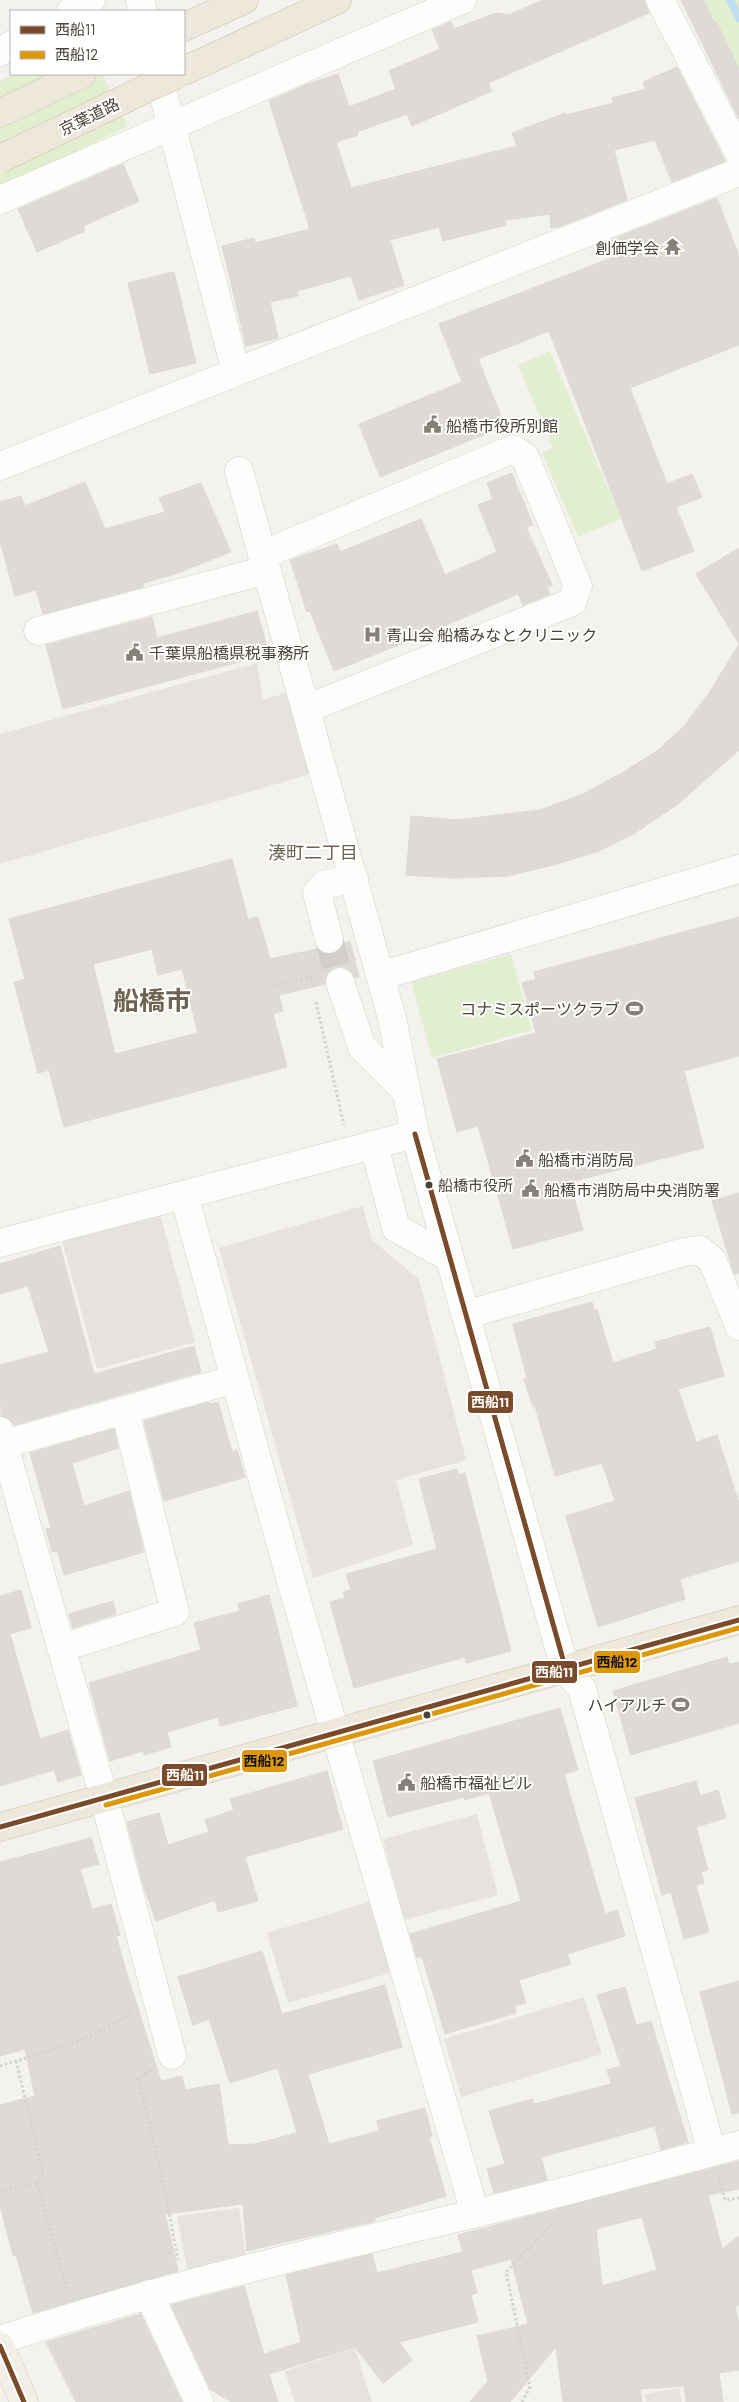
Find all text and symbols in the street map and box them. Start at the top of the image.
legend [10,10,185,75]
text: 西船11 [55,20,96,38]
text: 西船12 [55,45,98,63]
street label: 京葉道路 [56,93,122,139]
temple icon: 創価学会 [663,237,683,257]
place label: 創価学会 [595,238,659,257]
public building icon: 船橋市役所別館 [422,415,442,435]
place label: 船橋市役所別館 [446,416,558,435]
hospital icon: 青山会 船橋みなとクリニック [362,624,382,644]
place label: 青山会 船橋みなとクリニック [386,625,597,644]
public building icon: 千葉県船橋県税事務所 [125,642,145,662]
place label: 千葉県船橋県税事務所 [149,643,309,662]
district label: 湊町二丁目 [268,841,358,863]
district label: 船橋市 [113,984,191,1015]
sports icon: コナミスポーツクラブ [624,998,644,1018]
place label: コナミスポーツクラブ [460,999,620,1018]
public building icon: 船橋市消防局 [514,1149,534,1169]
place label: 船橋市消防局 [538,1150,634,1169]
place label: 船橋市役所 [438,1176,513,1194]
public building icon: 船橋市消防局中央消防署 [520,1179,540,1199]
marker: 船橋市役所 [424,1180,434,1190]
place label: 船橋市消防局中央消防署 [544,1180,720,1199]
line badge: 西船11 [467,1390,514,1414]
text: 西船11 [471,1393,509,1410]
line badge: 西船12 [593,1650,641,1674]
text: 西船12 [597,1653,638,1670]
line badge: 西船11 [531,1660,578,1684]
text: 西船11 [535,1663,573,1680]
sports icon: ハイアルチ [671,1694,691,1714]
place label: ハイアルチ [587,1695,667,1714]
unlabelled marker [422,1710,432,1720]
line badge: 西船12 [241,1749,288,1773]
text: 西船12 [244,1752,285,1769]
line badge: 西船11 [161,1763,208,1787]
text: 西船11 [166,1766,204,1783]
public building icon: 船橋市福祉ビル [396,1772,416,1792]
place label: 船橋市福祉ビル [420,1773,532,1792]

